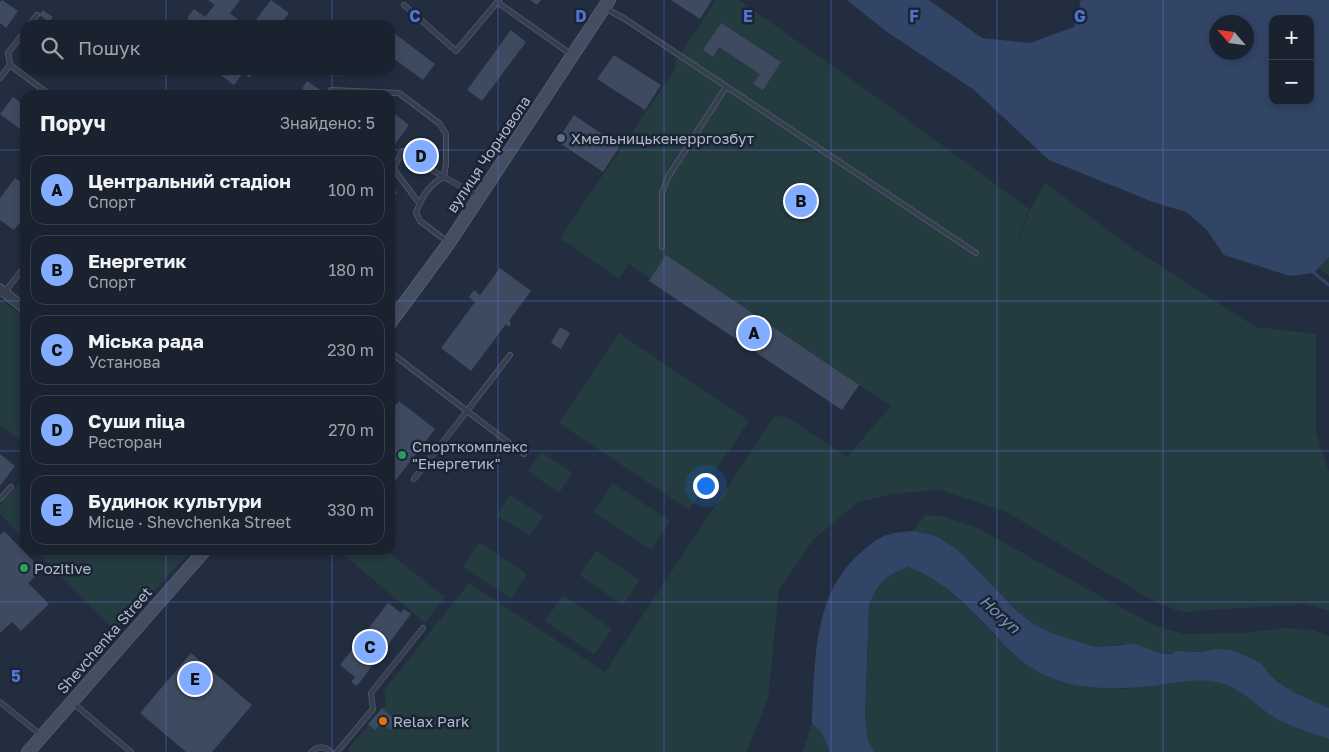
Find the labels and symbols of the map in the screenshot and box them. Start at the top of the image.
text: C [409,6,421,26]
text: D [575,6,587,26]
text: E [743,6,753,26]
text: F [909,6,919,26]
text: G [1074,6,1086,26]
north arrow [1209,15,1254,60]
street label: вулиця Чорновола [442,92,534,216]
place label: Хмельницькенерргозбут [571,129,755,147]
marker: Хмельницькенерргозбут [555,132,567,144]
pin: D [405,137,437,175]
pin: B [785,182,817,220]
pin: A [738,314,770,352]
place label: Спорткомплекс "Енергетик" [412,437,528,472]
marker: Спорткомплекс "Енергетик" [396,449,408,461]
your location [693,473,719,499]
place label: Pozitive [34,559,91,577]
marker: Pozitive [18,562,30,574]
street label: Shevchenka Street [53,583,155,697]
water label: Horyn [976,591,1025,638]
pin: C [354,628,386,666]
pin: E [179,660,211,698]
text: 5 [11,666,21,686]
place label: Relax Park [393,712,470,730]
marker: Relax Park [377,715,389,727]

